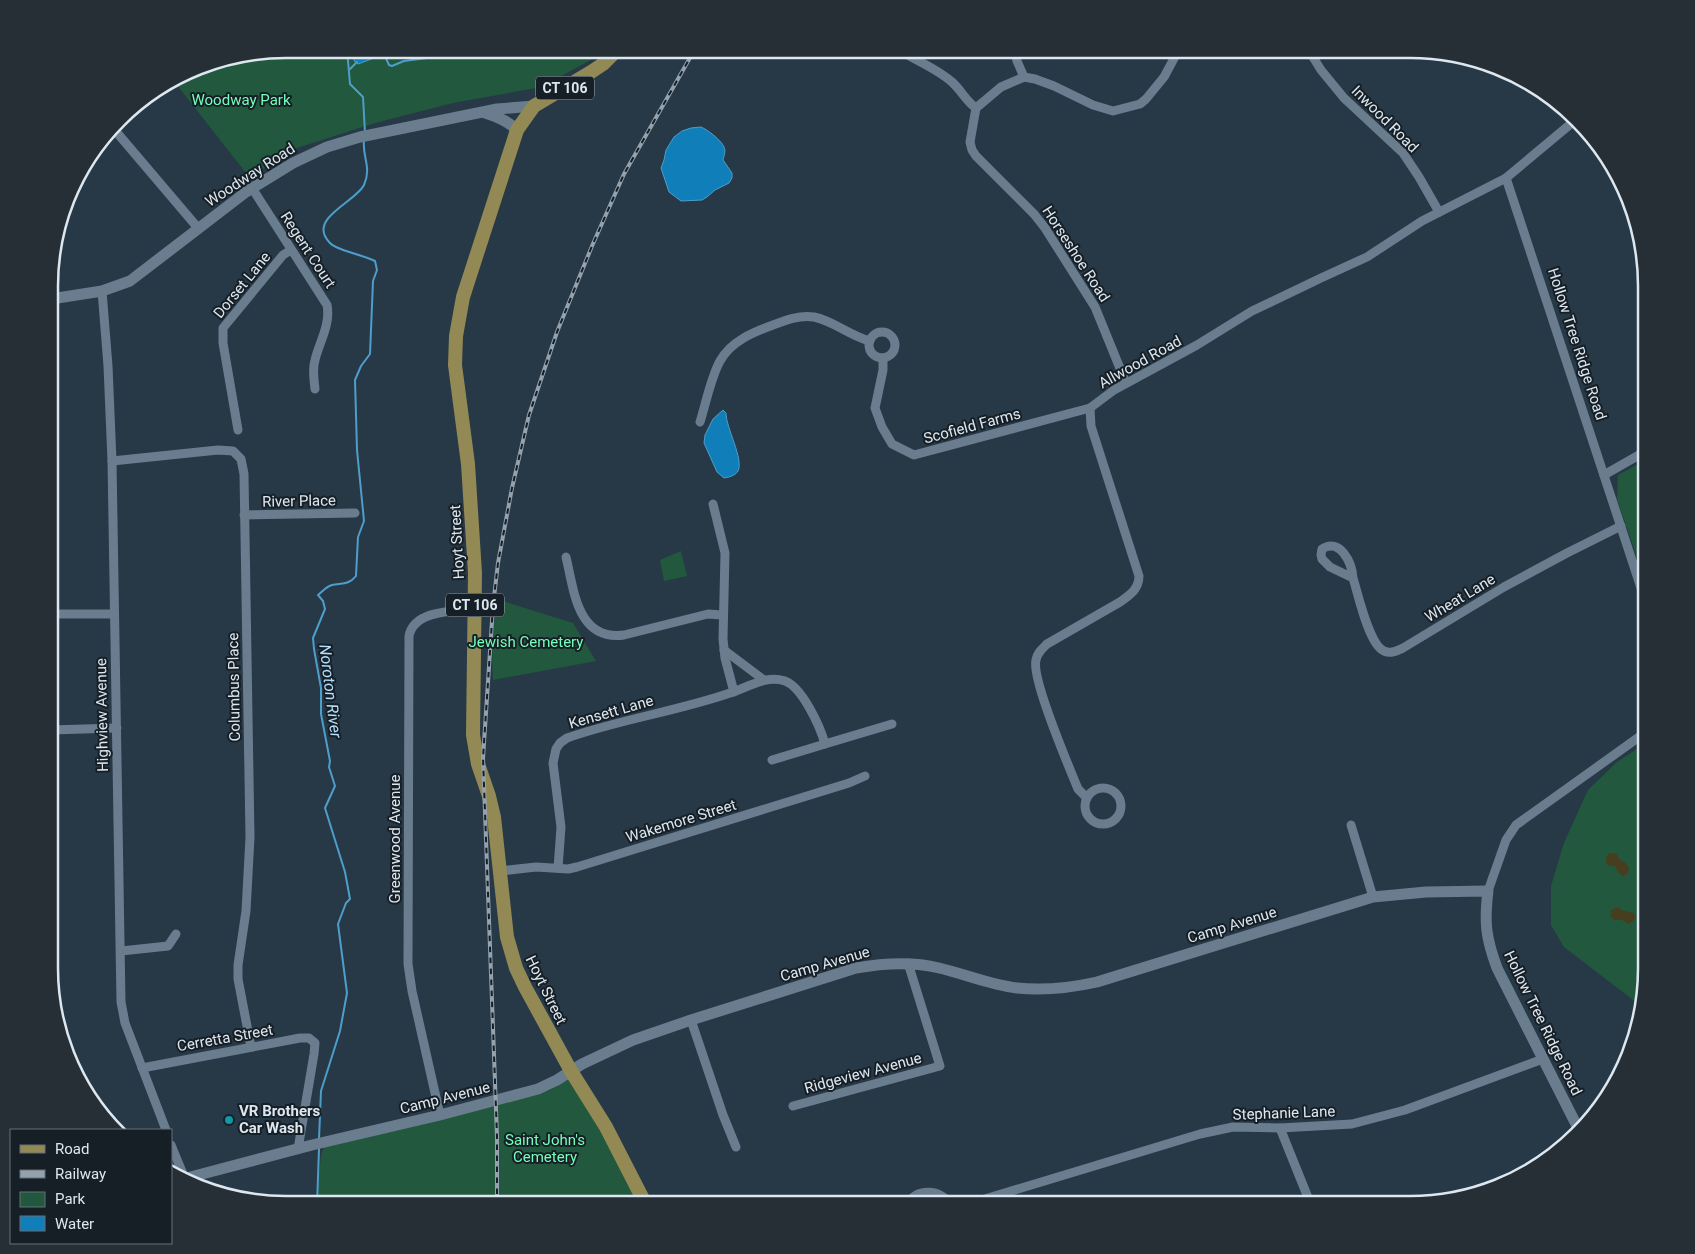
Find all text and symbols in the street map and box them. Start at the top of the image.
road number: CT 106 [536,76,594,100]
street label: Inwood Road [1348,82,1422,156]
park label: Woodway Park [191,91,291,109]
street label: Woodway Road [202,139,298,211]
street label: Horseshoe Road [1038,203,1114,305]
street label: Regent Court [277,208,339,292]
street label: Dorset Lane [210,248,274,322]
street label: Hollow Tree Ridge Road [1544,266,1610,422]
street label: Allwood Road [1095,332,1185,392]
street label: Scofield Farms [922,404,1022,448]
street label: River Place [262,491,336,511]
street label: Hoyt Street [446,504,468,580]
street label: Wheat Lane [1422,570,1498,626]
road number: CT 106 [446,594,504,616]
street label: Columbus Place [224,632,244,741]
park label: Jewish Cemetery [469,633,583,651]
water label: Noroton River [315,643,346,740]
street label: Highview Avenue [92,658,112,772]
street label: Kensett Lane [567,691,655,733]
street label: Greenwood Avenue [386,774,404,903]
street label: Wakemore Street [624,796,738,846]
street label: Camp Avenue [1185,903,1279,947]
street label: Camp Avenue [778,943,872,985]
street label: Hollow Tree Ridge Road [1500,948,1586,1098]
street label: Hoyt Street [522,953,570,1027]
street label: Cerretta Street [176,1021,274,1055]
street label: Ridgeview Avenue [802,1049,924,1097]
street label: Camp Avenue [398,1078,492,1118]
place label: VR Brothers Car Wash [239,1102,321,1137]
street label: Stephanie Lane [1232,1102,1336,1124]
marker: VR Brothers Car Wash [223,1114,235,1126]
legend [10,1129,172,1244]
park label: Saint John's Cemetery [505,1131,585,1166]
text: Road [55,1140,89,1158]
text: Railway [55,1165,106,1183]
text: Park [55,1190,86,1208]
text: Water [55,1215,94,1233]

